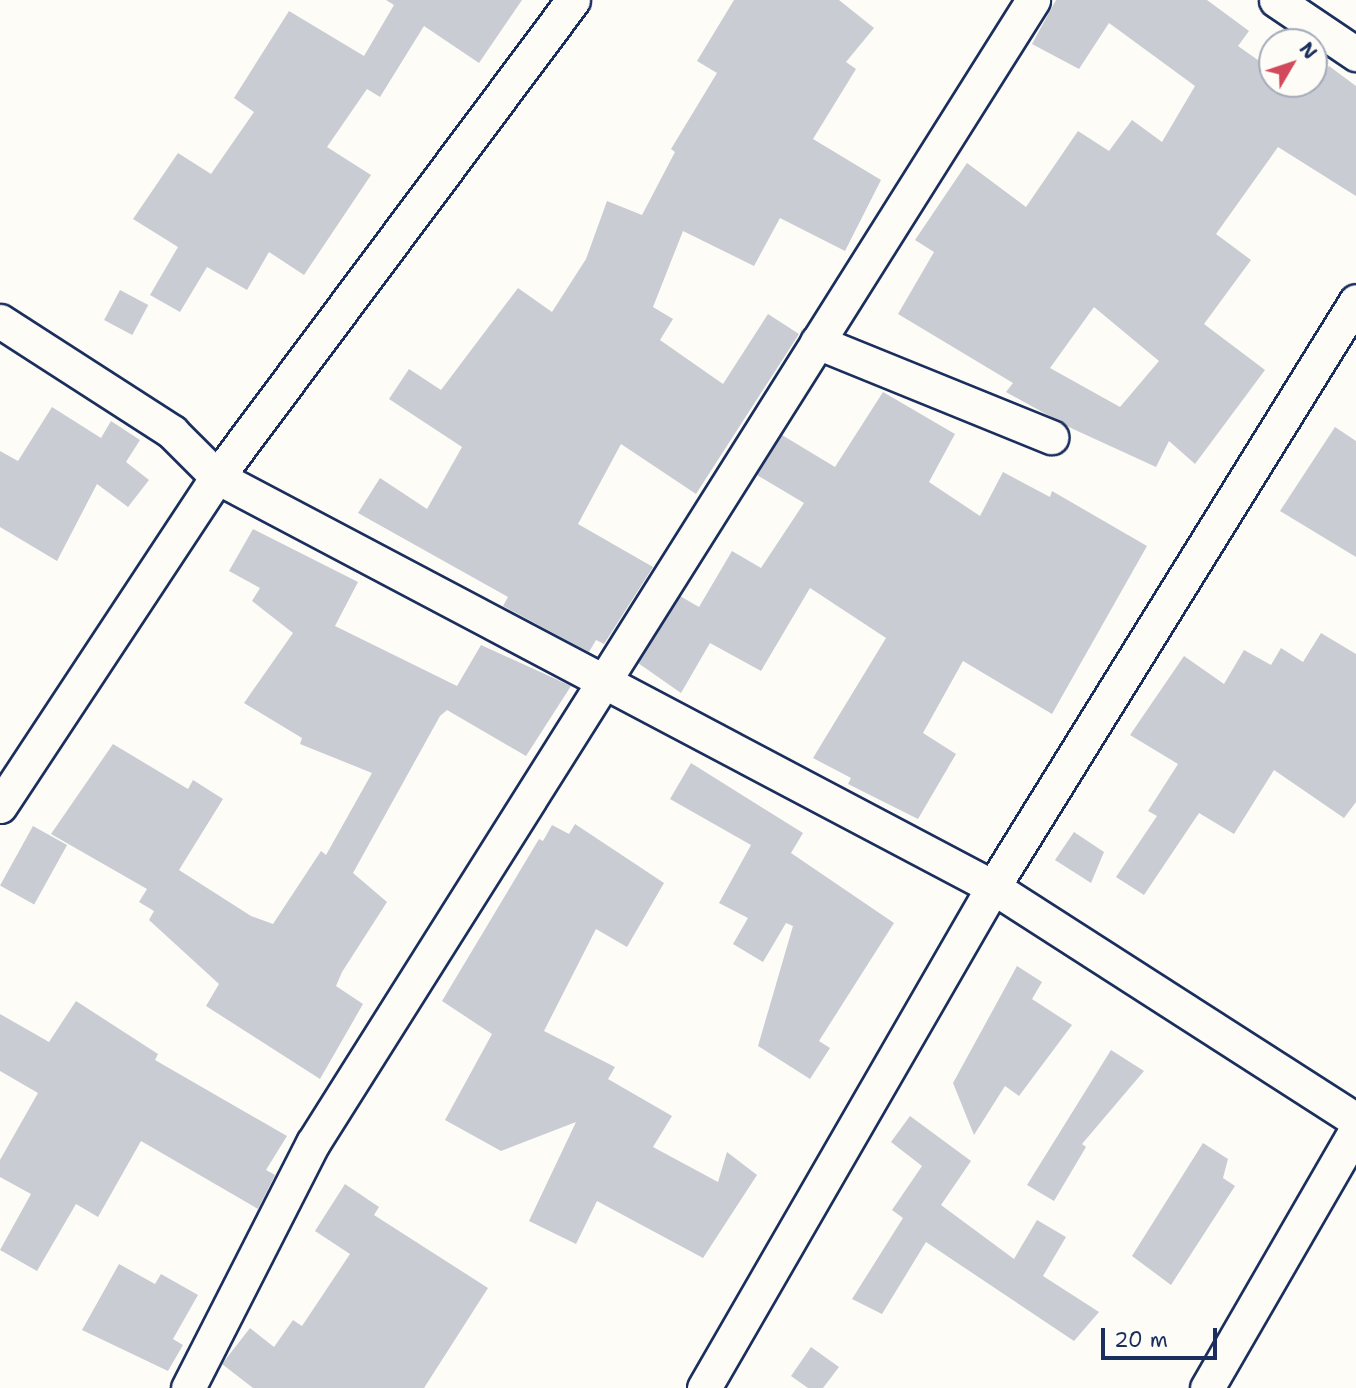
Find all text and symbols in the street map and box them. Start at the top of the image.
north arrow [1258,28,1328,98]
text: N [1294,37,1323,64]
scale bar [1104,1314,1220,1358]
text: 20 m [1114,1326,1168,1354]

